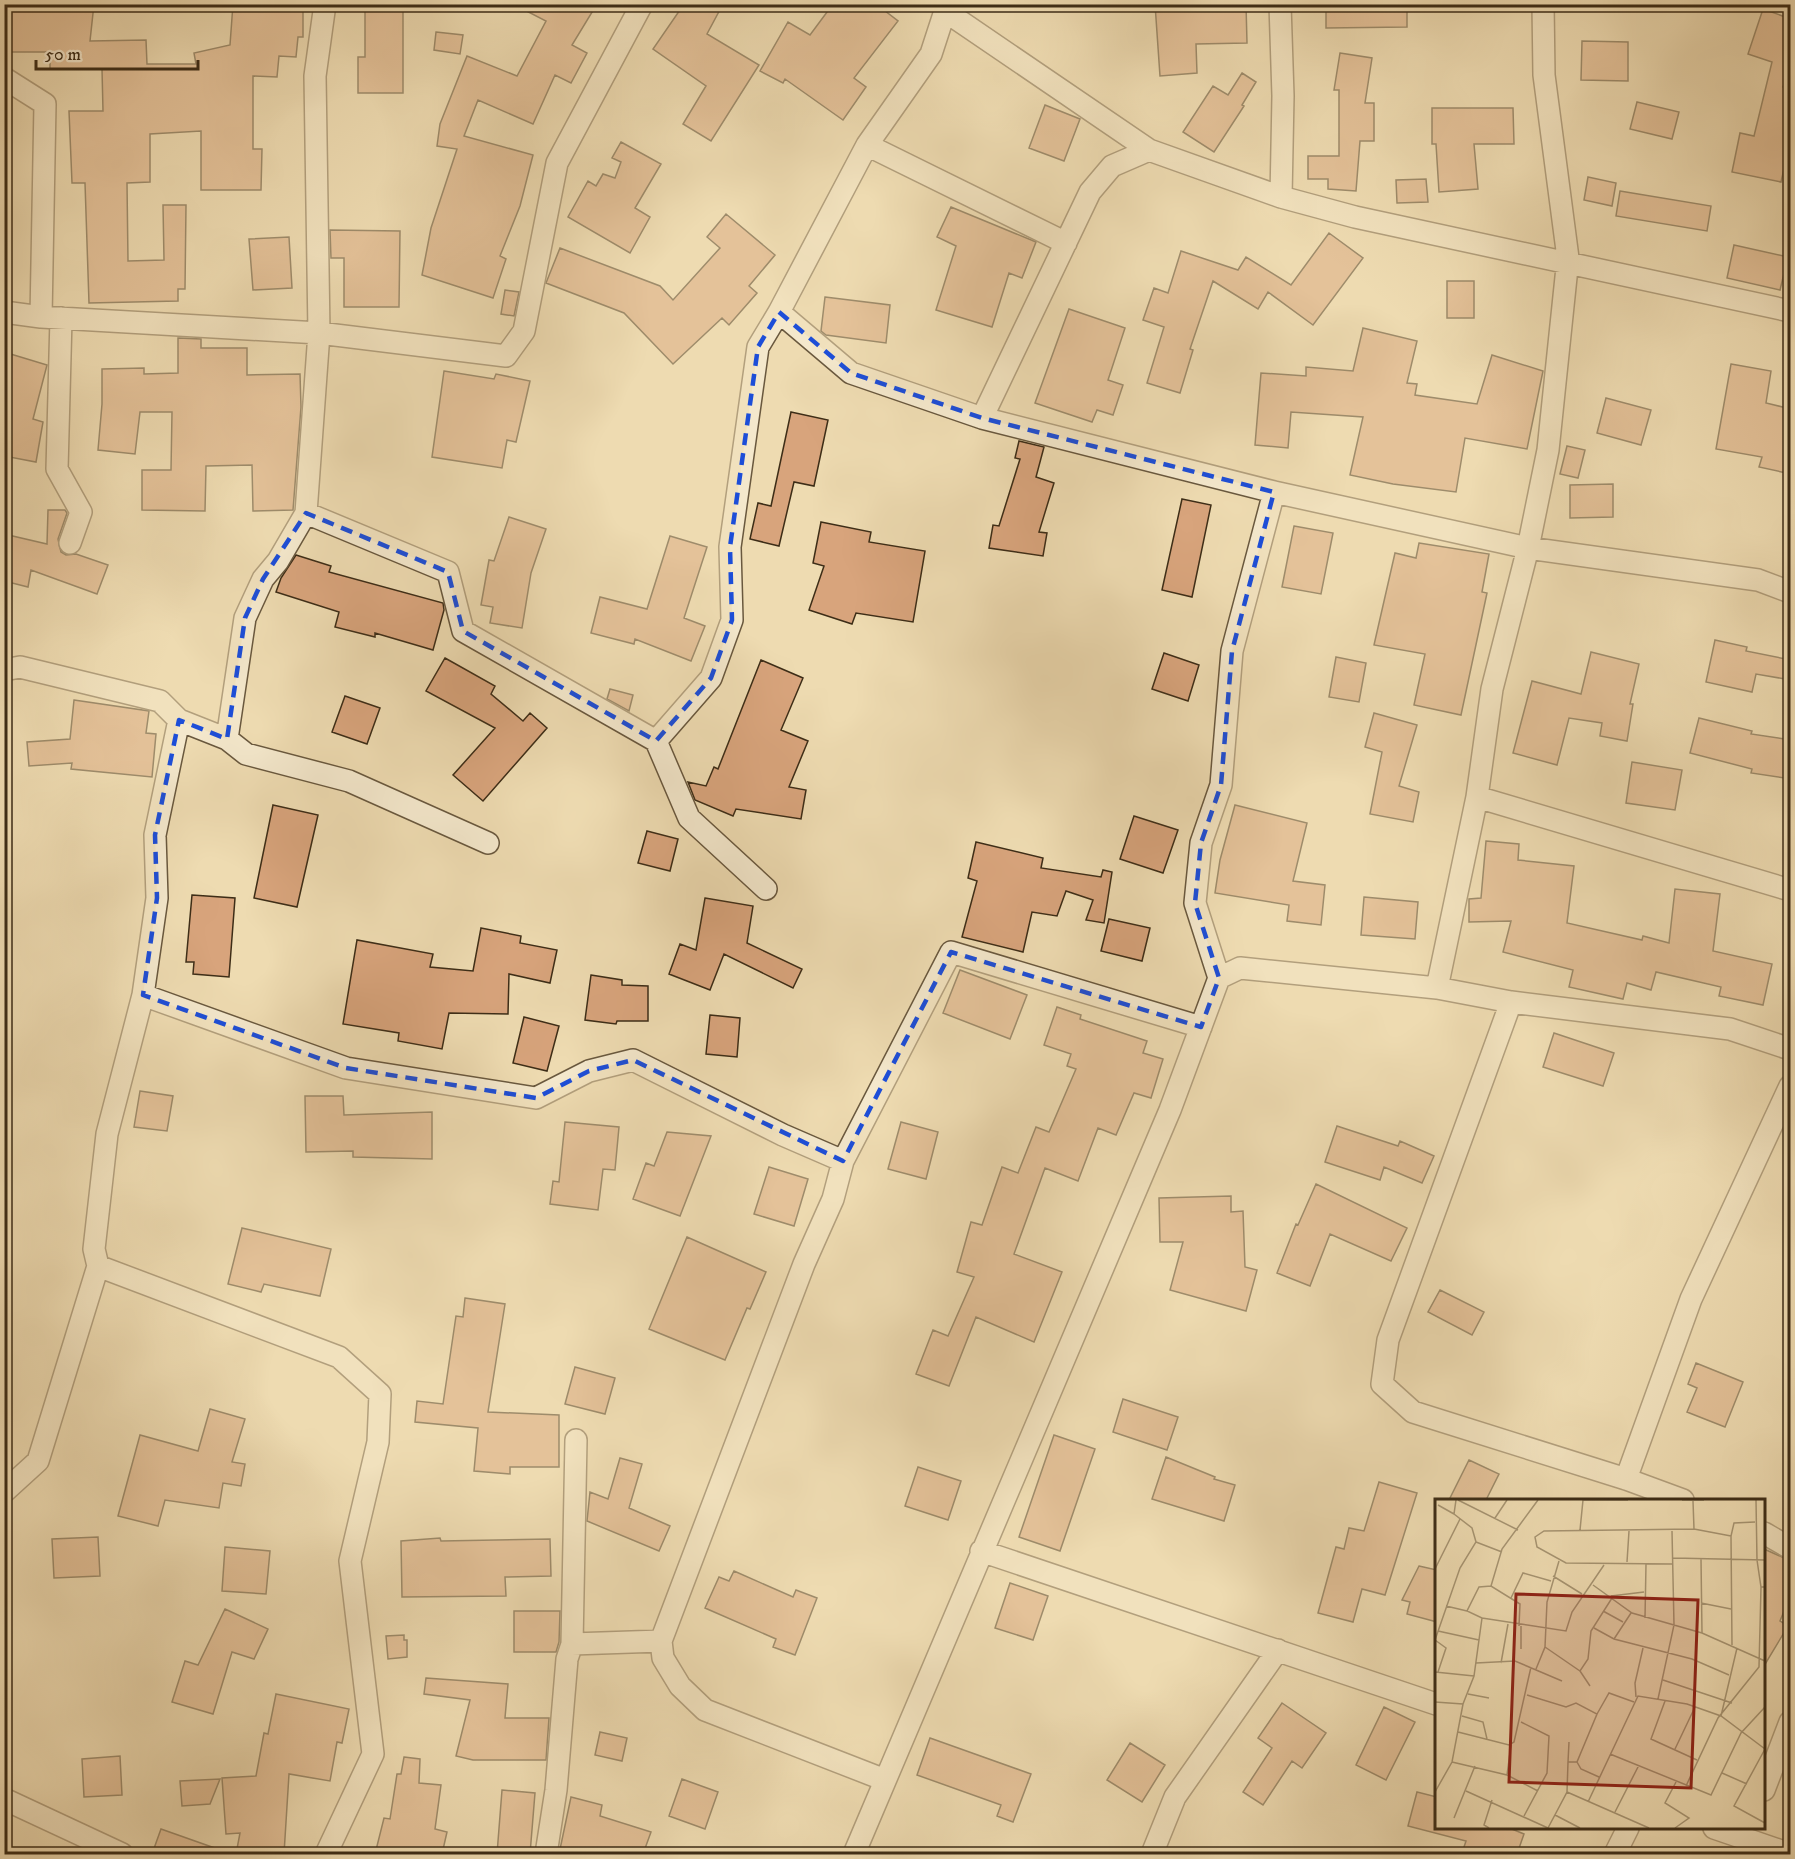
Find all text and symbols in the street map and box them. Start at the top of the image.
scale bar [36,33,198,71]
text: 50 m [45,44,81,66]
inset map [1435,1499,1765,1829]

